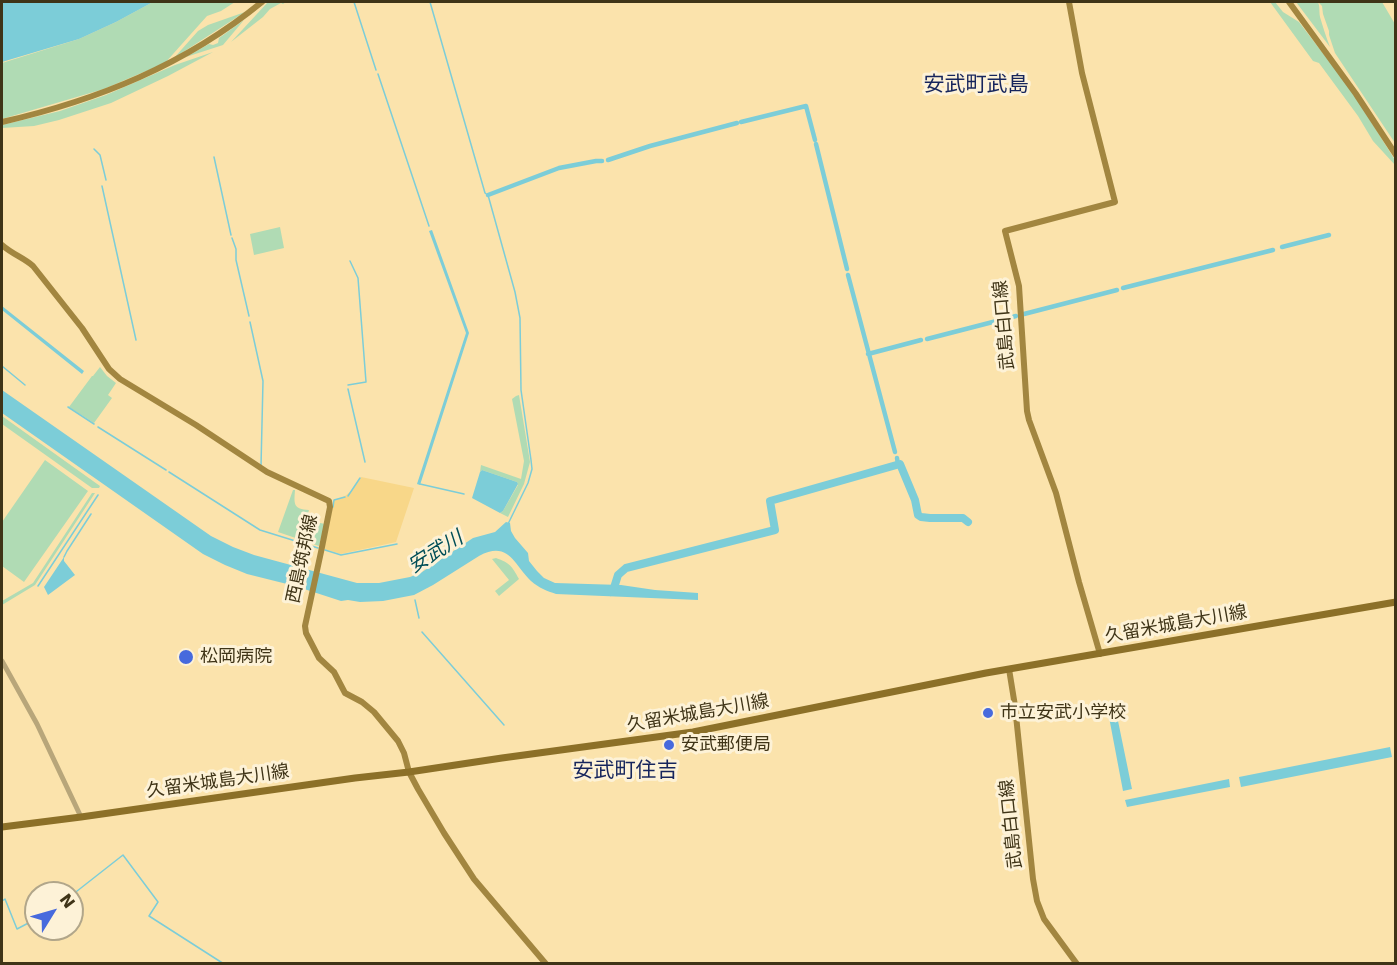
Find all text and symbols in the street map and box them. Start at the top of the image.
district label: 安武町武島 [924,73,1028,99]
street label: 武島白口線 [990,279,1020,371]
street label: 西島筑邦線 [283,513,323,605]
water label: 安武川 [404,527,468,579]
street label: 久留米城島大川線 [1103,602,1249,648]
place label: 松岡病院 [200,646,272,668]
marker: 松岡病院 [177,648,195,666]
street label: 久留米城島大川線 [625,691,771,737]
place label: 市立安武小学校 [1000,702,1126,724]
marker: 市立安武小学校 [981,706,995,720]
place label: 安武郵便局 [681,734,771,756]
marker: 安武郵便局 [662,738,676,752]
district label: 安武町住吉 [573,759,677,785]
street label: 久留米城島大川線 [145,761,291,803]
street label: 武島白口線 [997,778,1027,870]
north arrow [24,881,84,941]
text: N [56,890,79,912]

